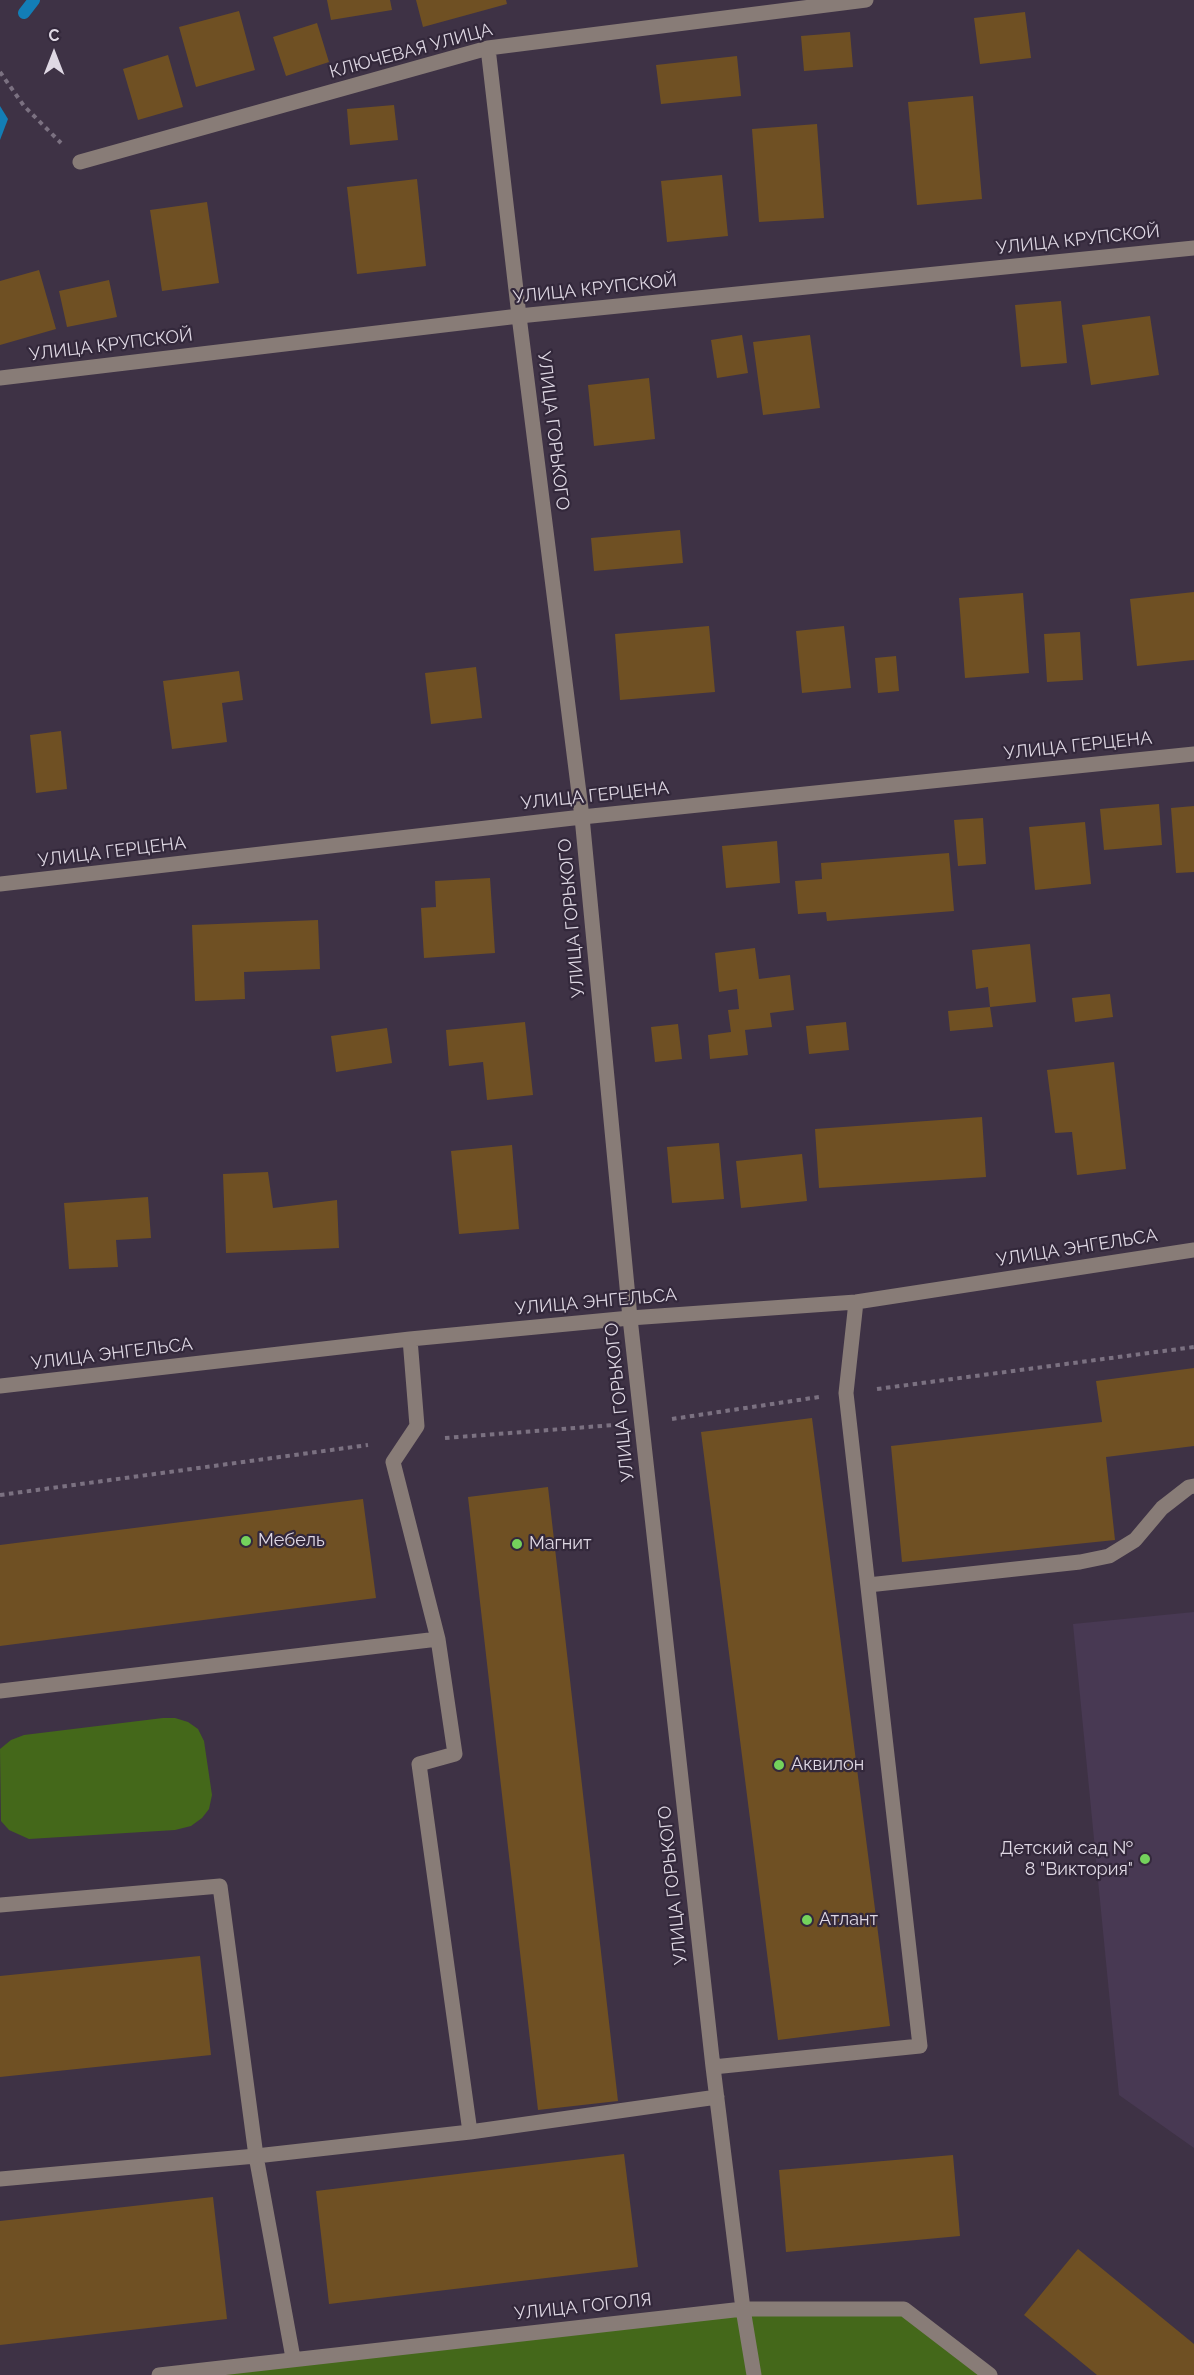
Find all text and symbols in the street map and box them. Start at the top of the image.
street label: КЛЮЧЕВАЯ УЛИЦА [327,19,495,83]
north arrow [24,24,84,84]
text: С [49,26,59,45]
street label: УЛИЦА КРУПСКОЙ [995,221,1161,259]
street label: УЛИЦА КРУПСКОЙ [512,270,678,308]
street label: УЛИЦА КРУПСКОЙ [28,324,194,366]
street label: УЛИЦА ГОРЬКОГО [533,350,573,512]
street label: УЛИЦА ГЕРЦЕНА [1003,727,1153,765]
street label: УЛИЦА ГЕРЦЕНА [520,777,670,815]
street label: УЛИЦА ГЕРЦЕНА [37,832,187,872]
street label: УЛИЦА ГОРЬКОГО [554,837,590,999]
street label: УЛИЦА ЭНГЕЛЬСА [995,1225,1159,1271]
street label: УЛИЦА ЭНГЕЛЬСА [514,1284,678,1320]
street label: УЛИЦА ГОРЬКОГО [601,1321,639,1483]
street label: УЛИЦА ЭНГЕЛЬСА [30,1333,194,1375]
place label: Мебель [258,1530,325,1552]
place label: Магнит [529,1533,592,1555]
marker: Мебель [239,1534,253,1548]
marker: Магнит [510,1537,524,1551]
place label: Аквилон [791,1754,864,1776]
marker: Аквилон [772,1758,786,1772]
street label: УЛИЦА ГОРЬКОГО [654,1804,692,1966]
place label: Детский сад № 8 "Виктория" [1000,1838,1133,1880]
marker: Детский сад № 8 "Виктория" [1138,1852,1152,1866]
place label: Атлант [819,1909,878,1931]
marker: Атлант [800,1913,814,1927]
street label: УЛИЦА ГОГОЛЯ [513,2289,653,2325]

